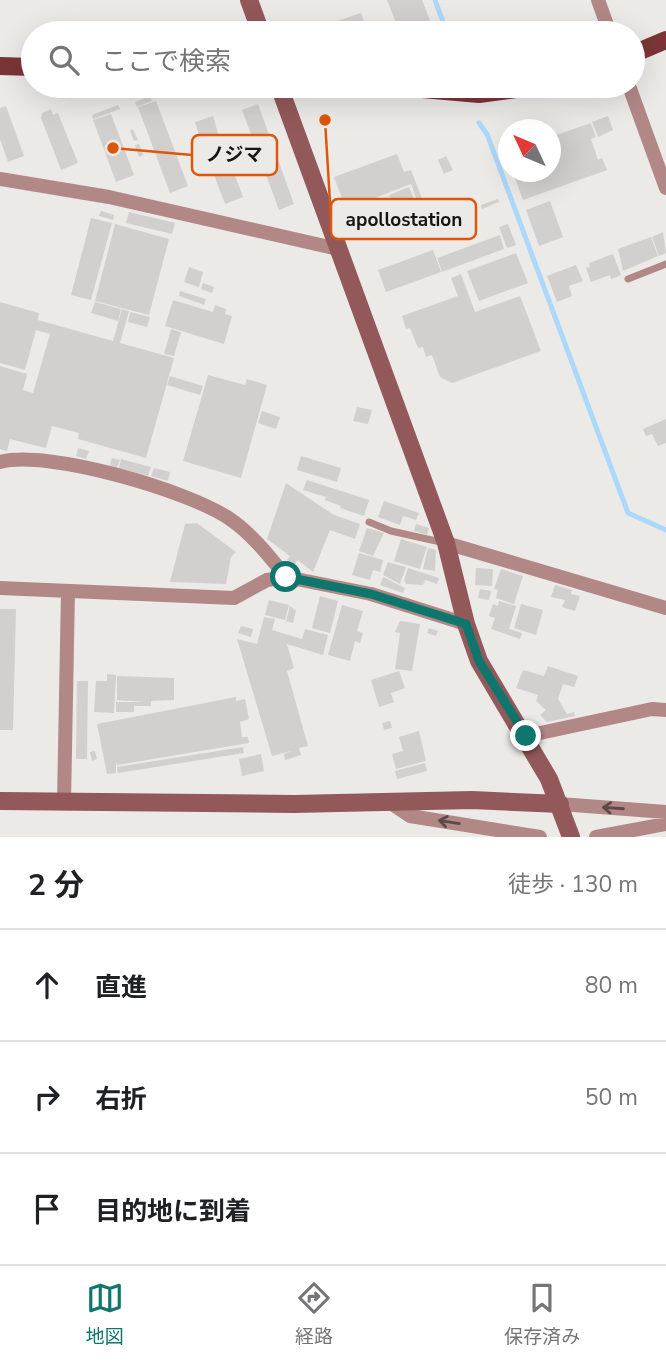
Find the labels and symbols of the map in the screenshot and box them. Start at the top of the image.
north arrow [498,119,561,182]
callout: ノジマ [192,135,277,175]
text: ノジマ [205,142,263,168]
callout: apollostation [331,199,476,239]
text: apollostation [346,207,462,233]
route start [270,561,301,592]
route end [510,720,541,751]
one-way arrow [602,801,625,814]
one-way arrow [438,815,460,828]

